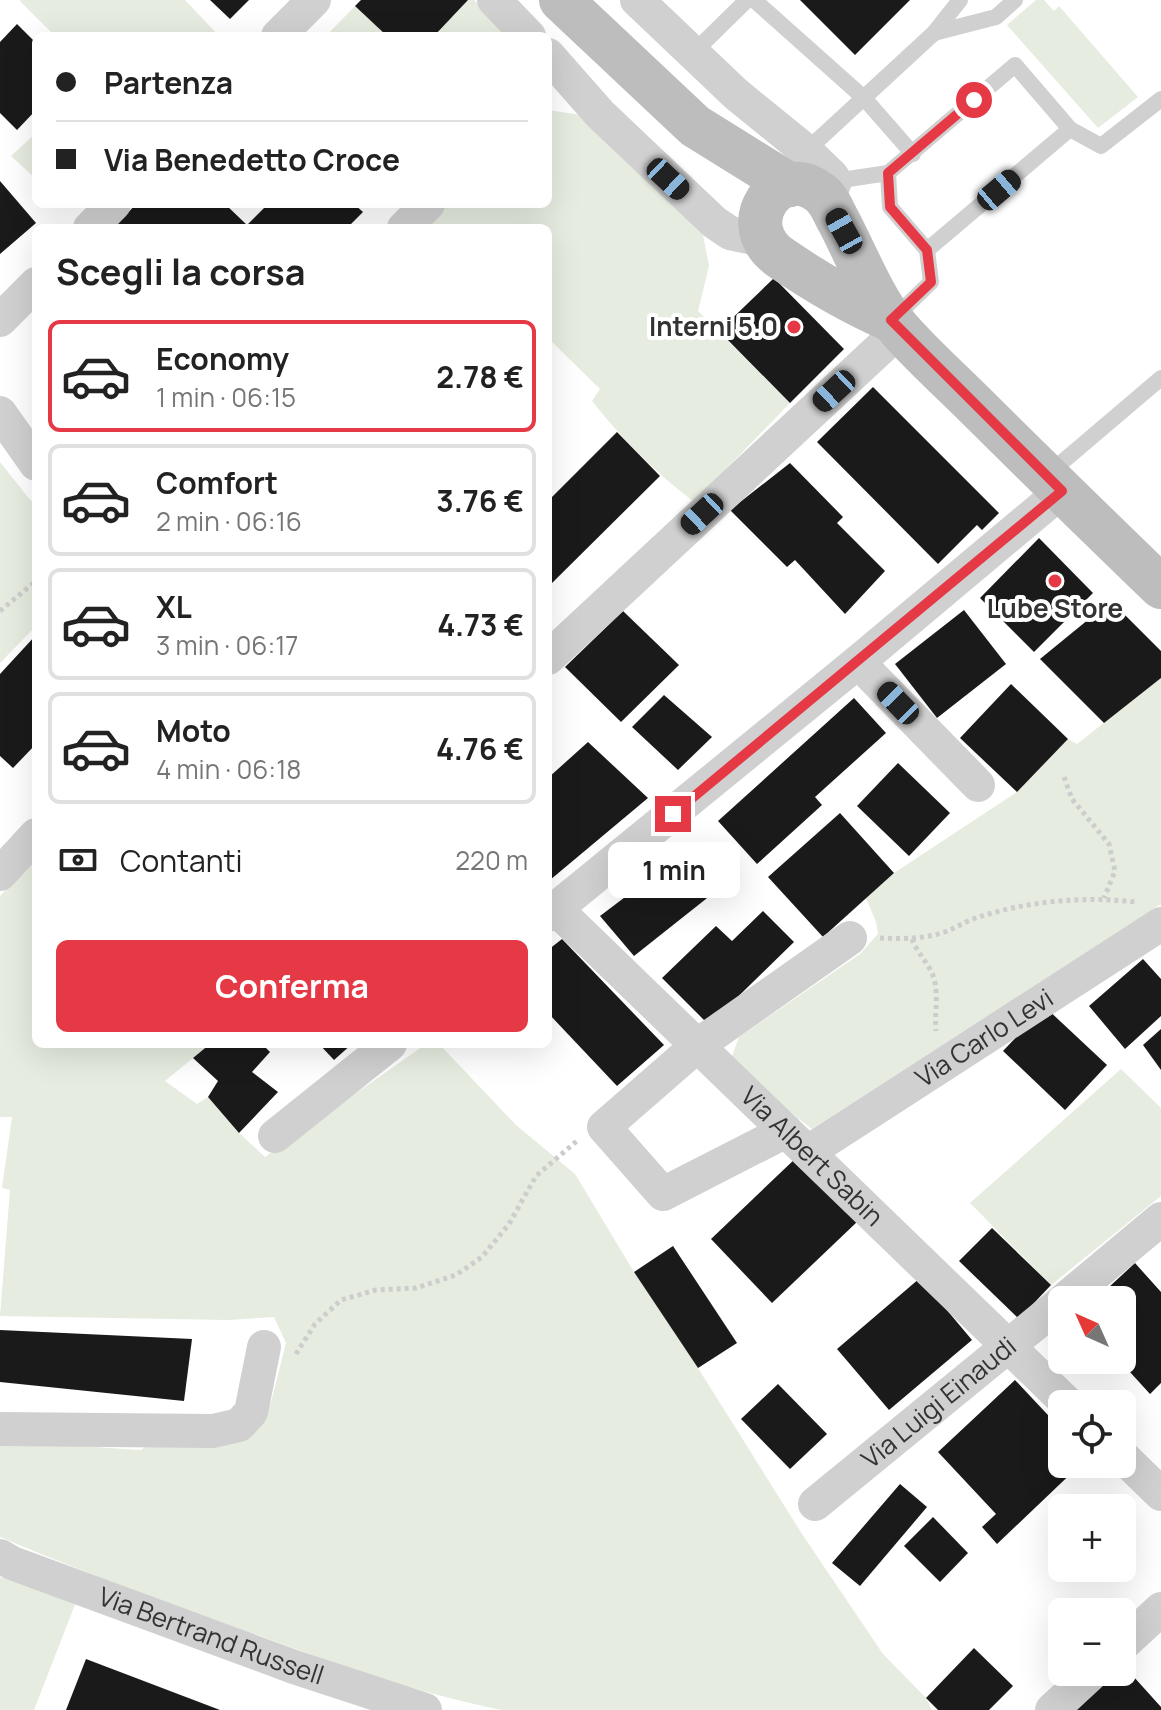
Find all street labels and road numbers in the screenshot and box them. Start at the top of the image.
street label: Via Carlo Levi [908,979,1060,1095]
street label: Via Albert Sabin [733,1078,892,1233]
street label: Via Luigi Einaudi [853,1328,1023,1476]
street label: Via Bertrand Russell [94,1577,329,1693]

